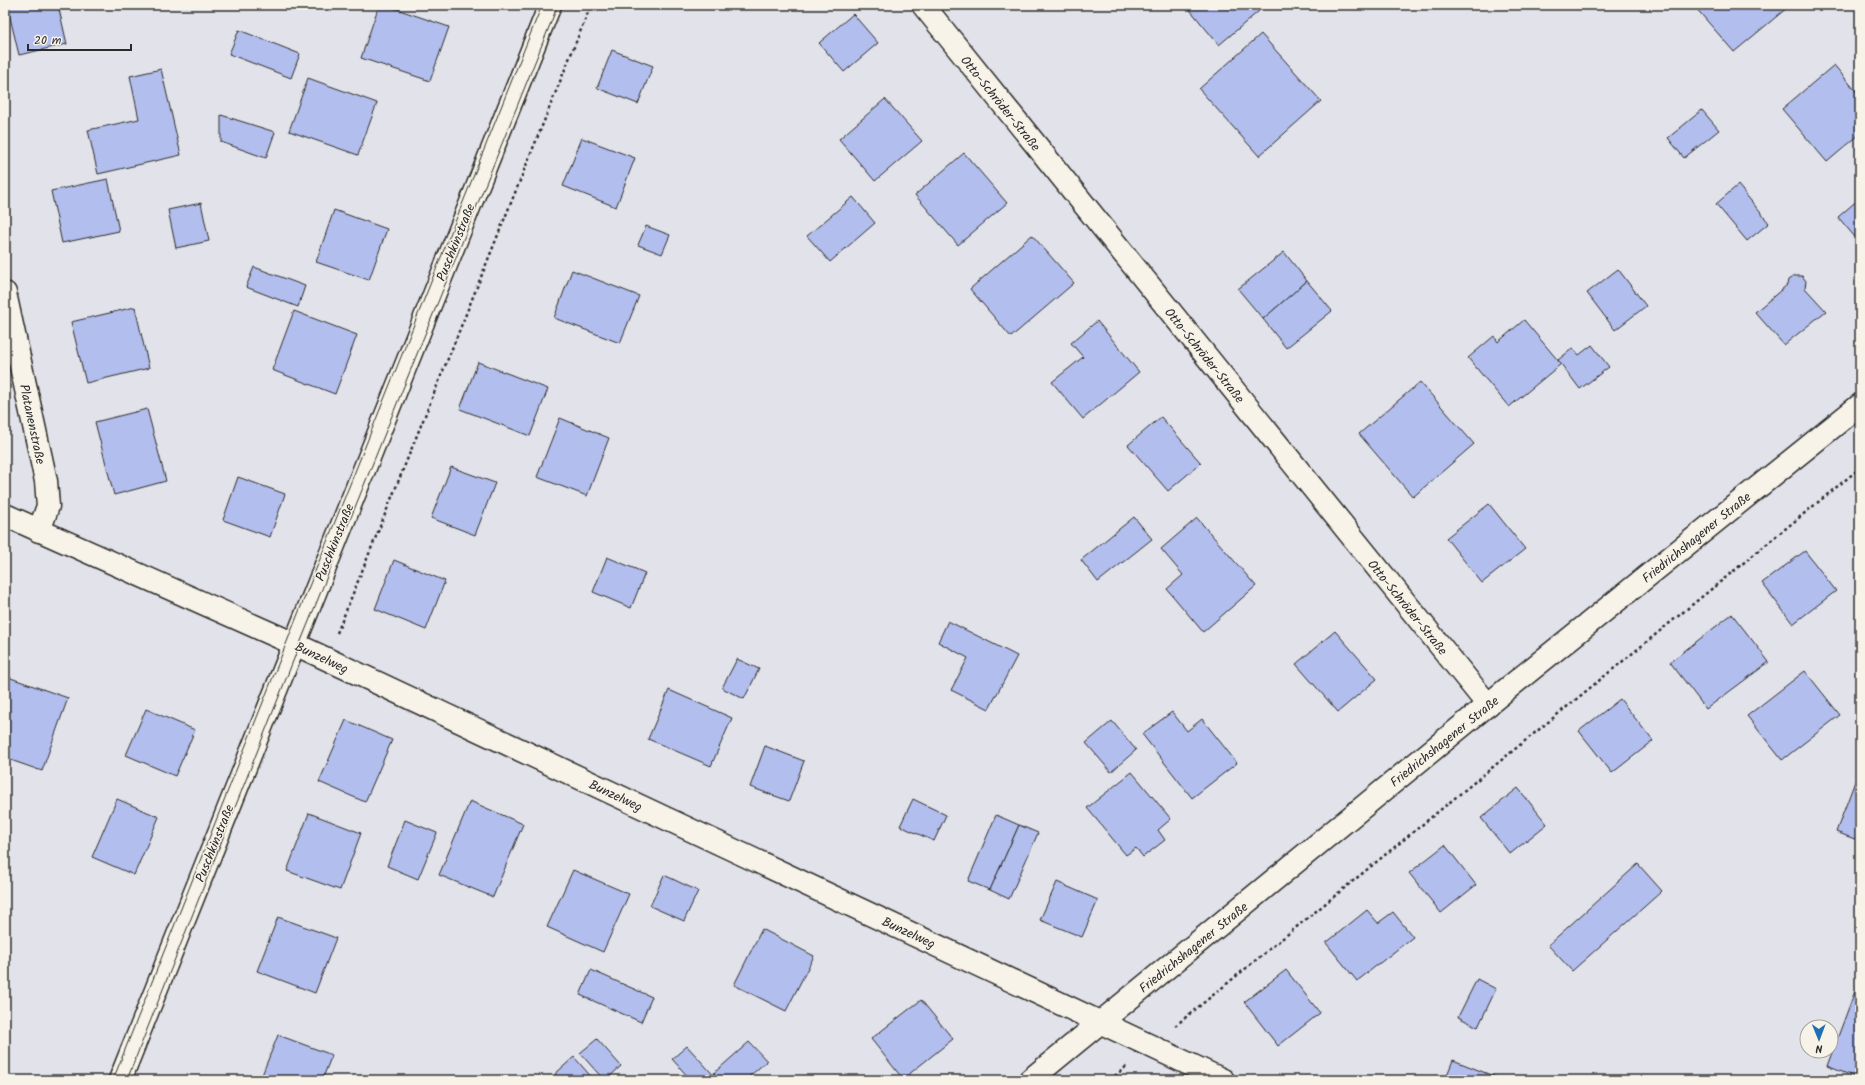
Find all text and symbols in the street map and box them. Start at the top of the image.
scale bar [28,26,131,52]
text: 20 m [34,31,62,50]
street label: Otto-Schröder-Straße [955,51,1045,157]
street label: Puschkinstraße [431,200,482,285]
street label: Otto-Schröder-Straße [1159,303,1249,409]
street label: Platanenstraße [13,382,50,467]
street label: Friedrichshagener Straße [1638,487,1756,589]
street label: Puschkinstraße [310,500,361,585]
street label: Otto-Schröder-Straße [1362,555,1452,661]
street label: Bunzelweg [291,637,352,680]
street label: Friedrichshagener Straße [1386,691,1504,793]
street label: Bunzelweg [585,775,646,818]
street label: Puschkinstraße [190,801,241,886]
street label: Friedrichshagener Straße [1135,897,1253,999]
street label: Bunzelweg [878,912,939,955]
north arrow [1799,1019,1839,1059]
text: N [1815,1039,1823,1057]

